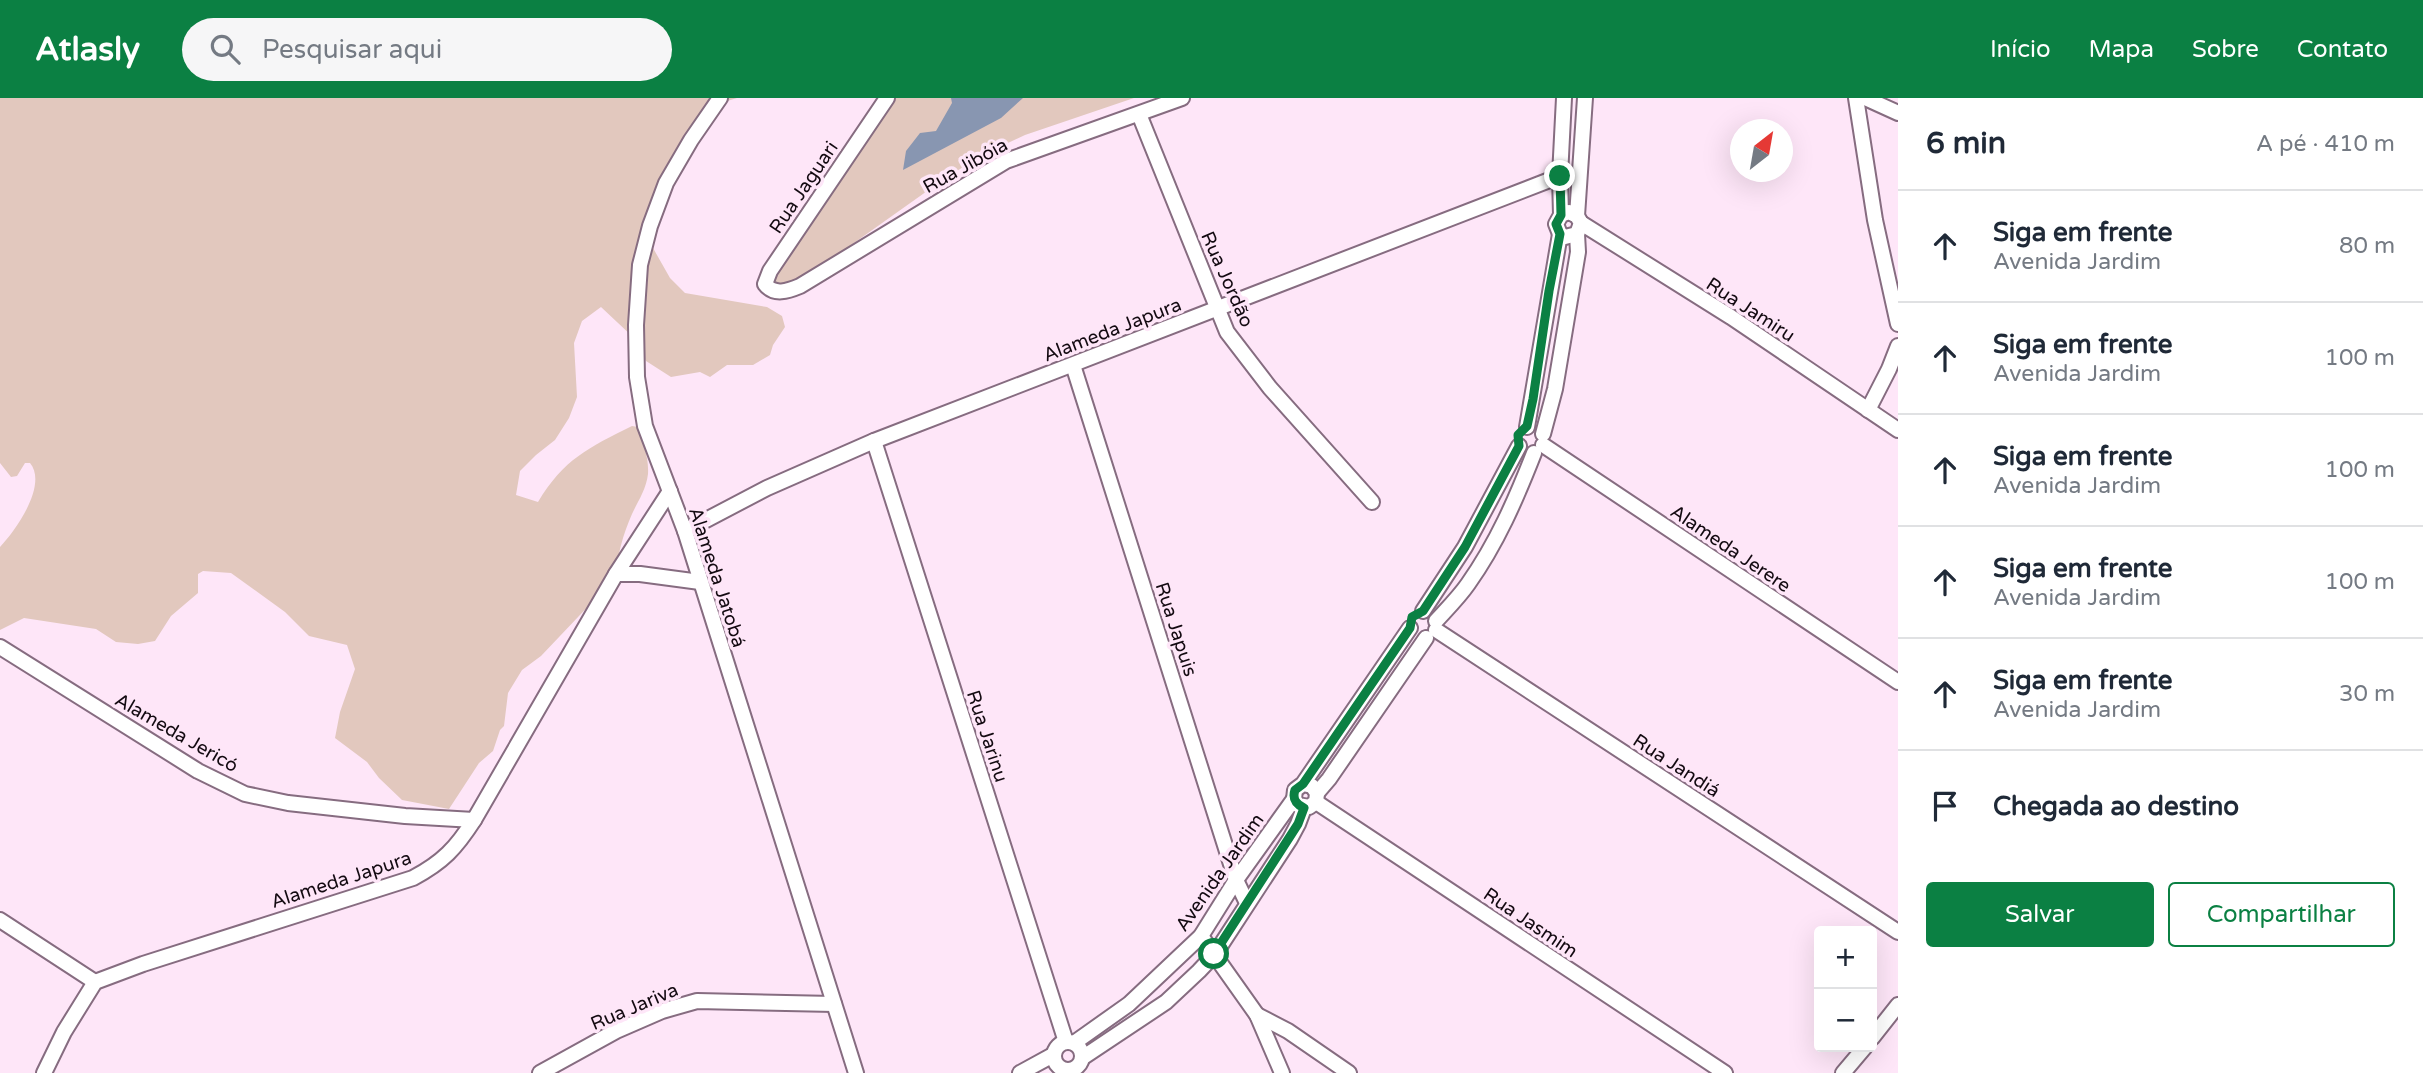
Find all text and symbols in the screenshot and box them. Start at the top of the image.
search box [182,18,672,81]
text: Atlasly [35,30,140,69]
icon: search [206,30,244,68]
text: Pesquisar aqui [262,34,442,65]
text: Início [1990,35,2051,64]
text: Mapa [2089,35,2154,64]
text: Sobre [2192,35,2259,64]
text: Contato [2297,35,2388,64]
north arrow [1730,119,1793,182]
text: 6 min [1926,125,2006,162]
text: A pé · 410 m [2256,130,2395,158]
street label: Rua Jibóia [919,134,1012,198]
street label: Rua Jaguari [765,137,843,238]
route end [1544,160,1575,191]
text: Siga em frente [1993,217,2173,248]
icon: ahead [1926,227,1964,265]
street label: Rua Jordão [1196,228,1258,331]
text: 80 m [2339,232,2395,260]
text: Avenida Jardim [1993,248,2161,276]
street label: Rua Jamiru [1702,273,1799,347]
street label: Alameda Japura [1040,293,1185,366]
text: Siga em frente [1993,329,2173,360]
icon: ahead [1926,339,1964,377]
text: 100 m [2325,344,2395,372]
text: Avenida Jardim [1993,360,2161,388]
text: Siga em frente [1993,441,2173,472]
icon: ahead [1926,451,1964,489]
text: 100 m [2325,456,2395,484]
text: Avenida Jardim [1993,472,2161,500]
street label: Alameda Jerere [1666,500,1795,597]
street label: Alameda Jatobá [684,505,750,650]
text: Siga em frente [1993,553,2173,584]
icon: ahead [1926,563,1964,601]
text: 100 m [2325,568,2395,596]
street label: Rua Japuis [1150,579,1202,679]
text: Avenida Jardim [1993,584,2161,612]
text: Siga em frente [1993,665,2173,696]
icon: ahead [1926,675,1964,713]
text: 30 m [2339,680,2395,708]
street label: Rua Jarinu [962,688,1012,785]
street label: Alameda Jericó [111,689,242,777]
text: Avenida Jardim [1993,696,2161,724]
street label: Rua Jandiá [1629,730,1724,802]
icon: arrive [1926,787,1964,825]
text: Chegada ao destino [1993,791,2239,822]
street label: Avenida Jardim [1171,809,1269,936]
street label: Alameda Japura [268,847,414,913]
button: Salvar [1926,882,2154,947]
button: Compartilhar [2168,882,2395,947]
street label: Rua Jasmim [1479,883,1582,962]
map controls [1814,926,1877,1052]
button: + [1814,926,1877,989]
route start [1198,938,1229,969]
street label: Rua Jariva [587,979,681,1035]
button: − [1814,989,1877,1052]

